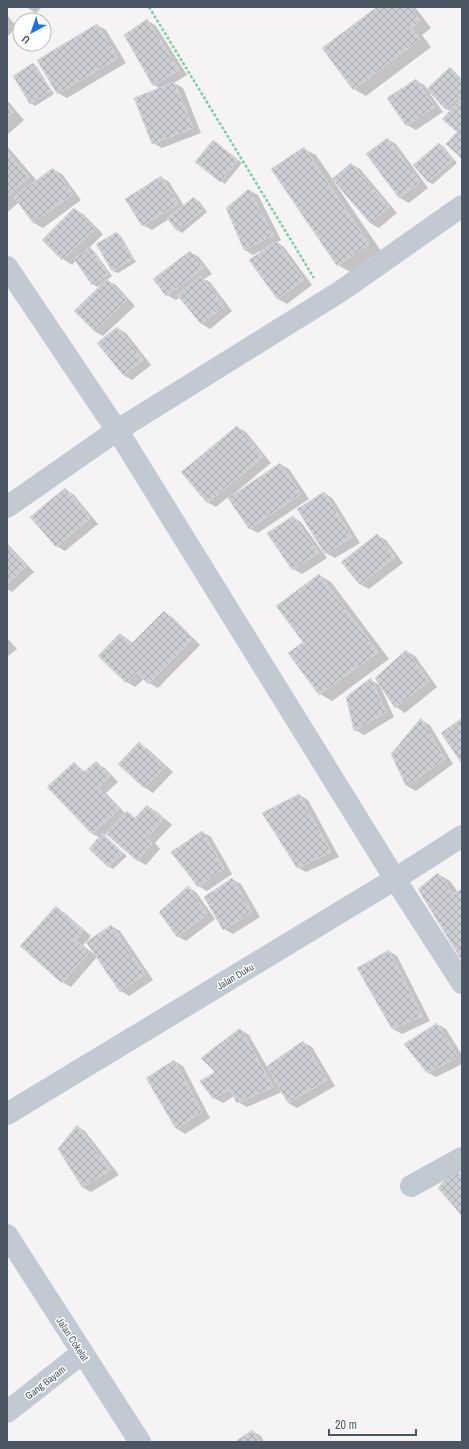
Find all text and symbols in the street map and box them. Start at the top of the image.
north arrow [12,12,52,52]
text: U [19,32,33,47]
street label: Jalan Duku [214,960,256,993]
street label: Jalan Cokelat [54,1315,92,1364]
street label: Gang Bayam [22,1362,68,1402]
scale bar [329,1411,416,1437]
text: 20 m [335,1417,357,1433]

